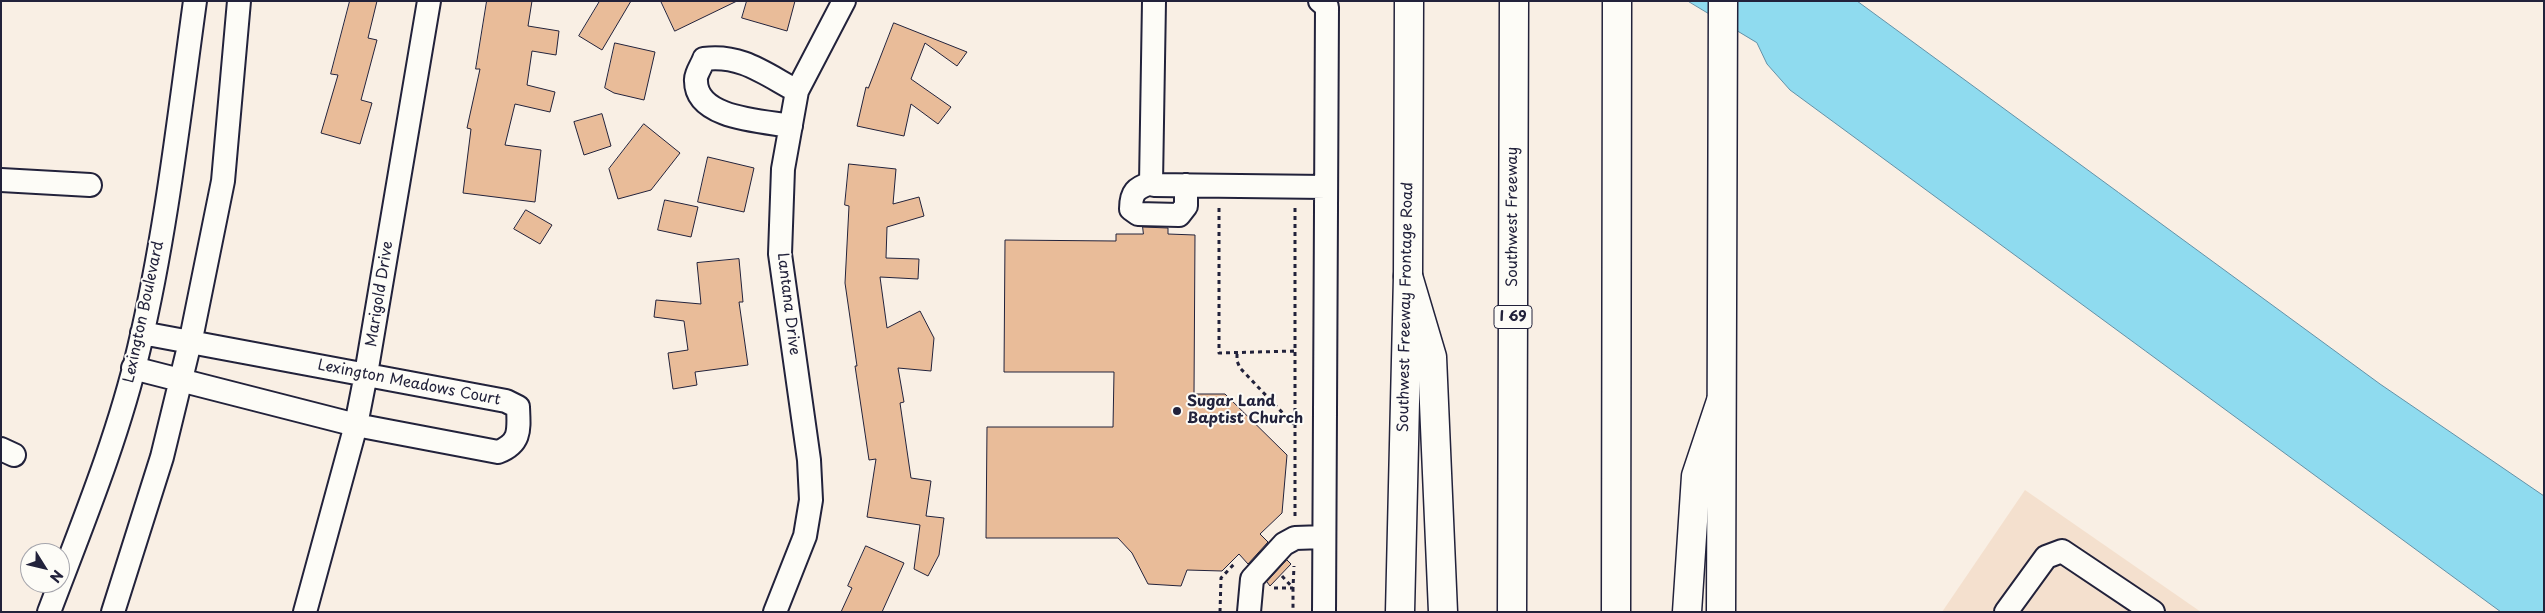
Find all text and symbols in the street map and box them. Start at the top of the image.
street label: Southwest Freeway [1504,147,1522,287]
street label: Southwest Freeway Frontage Road [1395,182,1417,432]
street label: Lexington Boulevard [120,239,168,385]
street label: Marigold Drive [363,240,397,348]
street label: Lantana Drive [773,252,803,356]
road number: I 69 [1494,306,1532,328]
street label: Lexington Meadows Court [316,356,502,410]
place label: Sugar Land Baptist Church [1187,393,1303,428]
marker: Sugar Land Baptist Church [1171,405,1183,417]
north arrow [20,543,70,593]
text: N [45,566,68,587]

